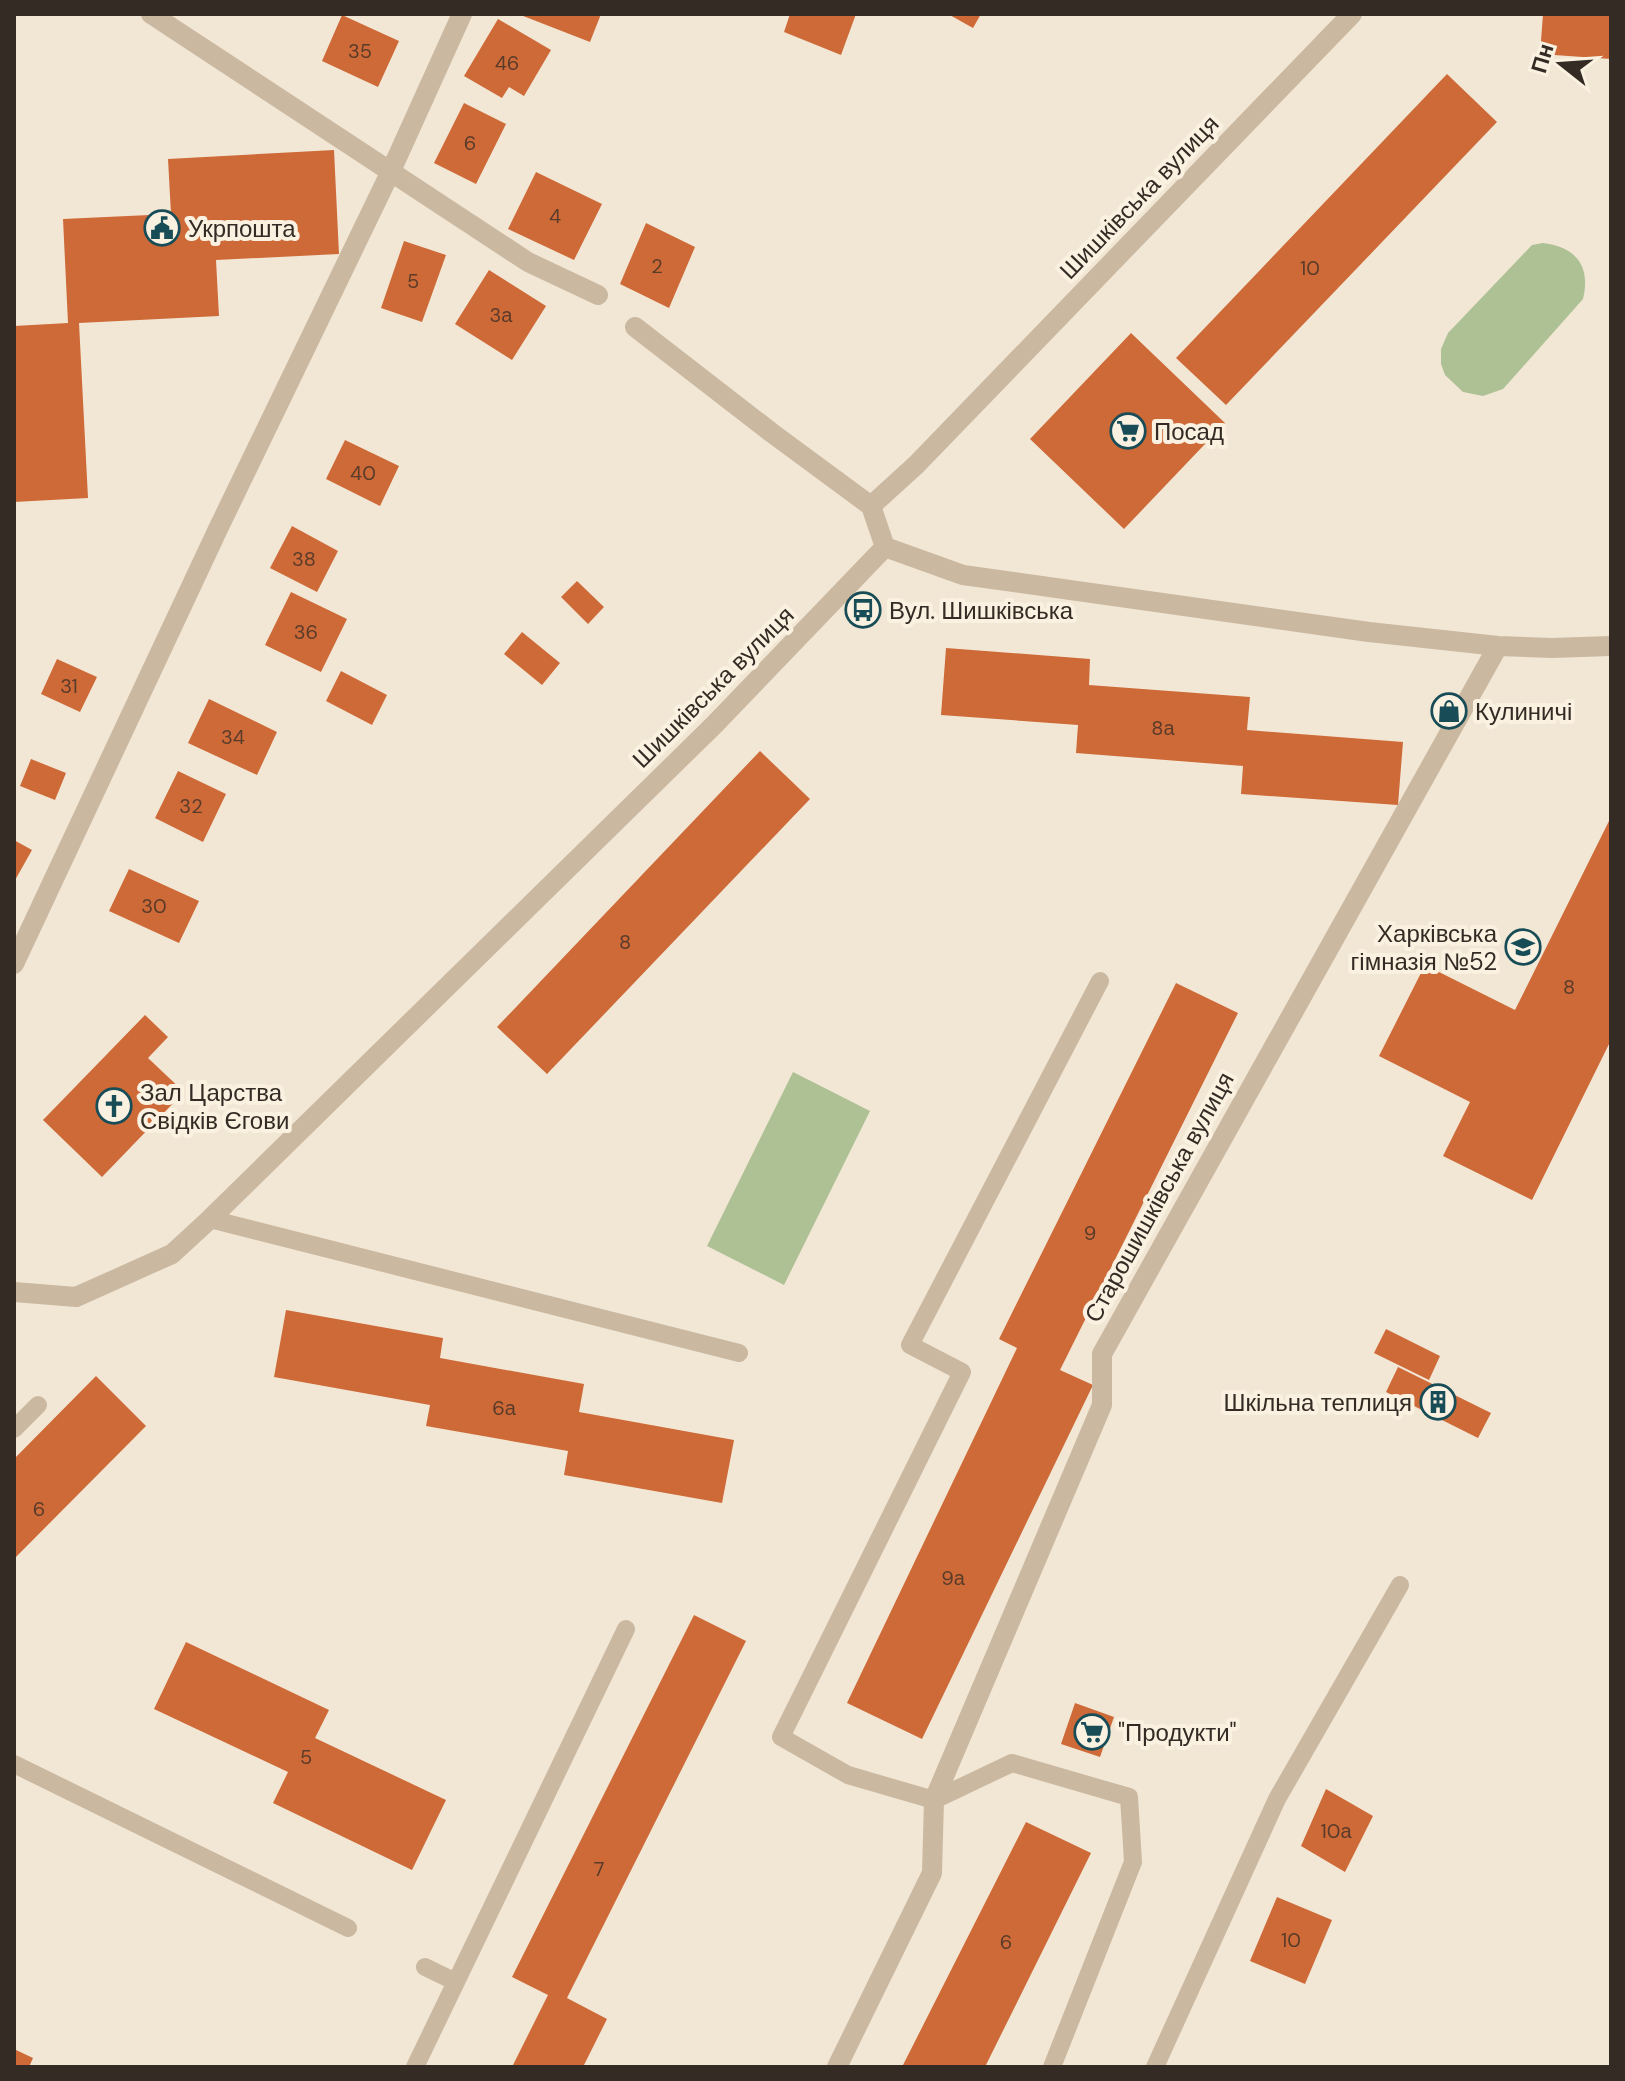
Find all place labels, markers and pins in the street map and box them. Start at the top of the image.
public building icon: Укрпошта [143,209,181,247]
place label: Укрпошта [188,213,296,244]
supermarket icon: Посад [1109,412,1147,450]
place label: Посад [1154,416,1224,447]
bus stop icon: Вул. Шишківська [844,591,882,629]
place label: Вул. Шишківська [889,595,1074,626]
shop icon: Кулиничі [1430,692,1468,730]
place label: Кулиничі [1475,696,1572,727]
place label: Харківська гімназія №52 [1351,918,1498,977]
school or university icon: Харківська гімназія №52 [1504,928,1542,966]
place label: Зал Царства Свідків Єгови [140,1077,289,1136]
church icon: Зал Царства Свідків Єгови [95,1087,133,1125]
building icon: Шкільна теплиця [1419,1383,1457,1421]
place label: Шкільна теплиця [1223,1387,1412,1418]
supermarket icon: "Продукти" [1073,1713,1111,1751]
place label: "Продукти" [1118,1717,1237,1748]

